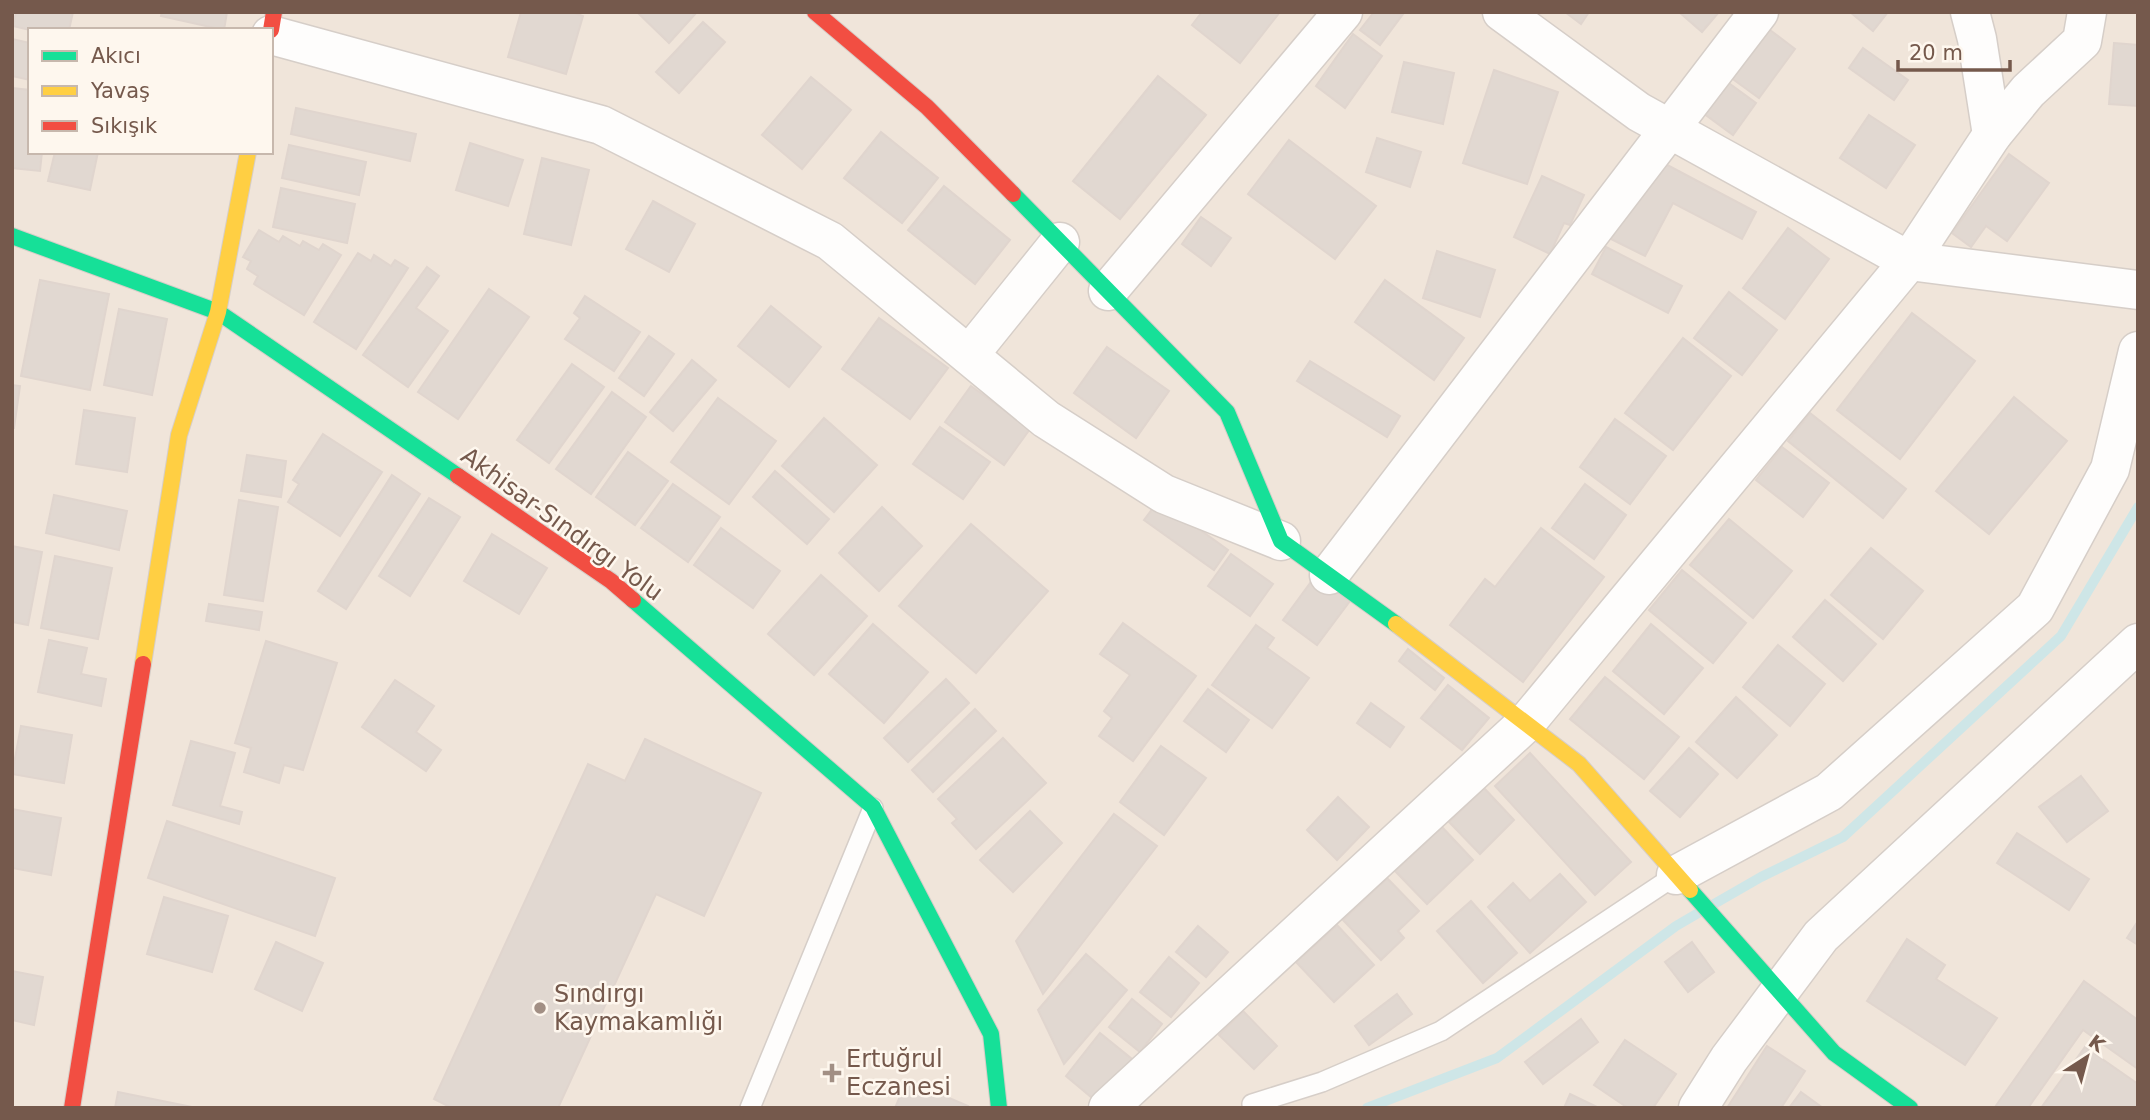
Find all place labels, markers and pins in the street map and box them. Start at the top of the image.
place label: Sındırgı Kaymakamlığı [554,980,723,1036]
marker: Sındırgı Kaymakamlığı [532,1000,548,1016]
place label: Ertuğrul Eczanesi [846,1045,951,1101]
marker: Ertuğrul Eczanesi [824,1065,840,1081]

